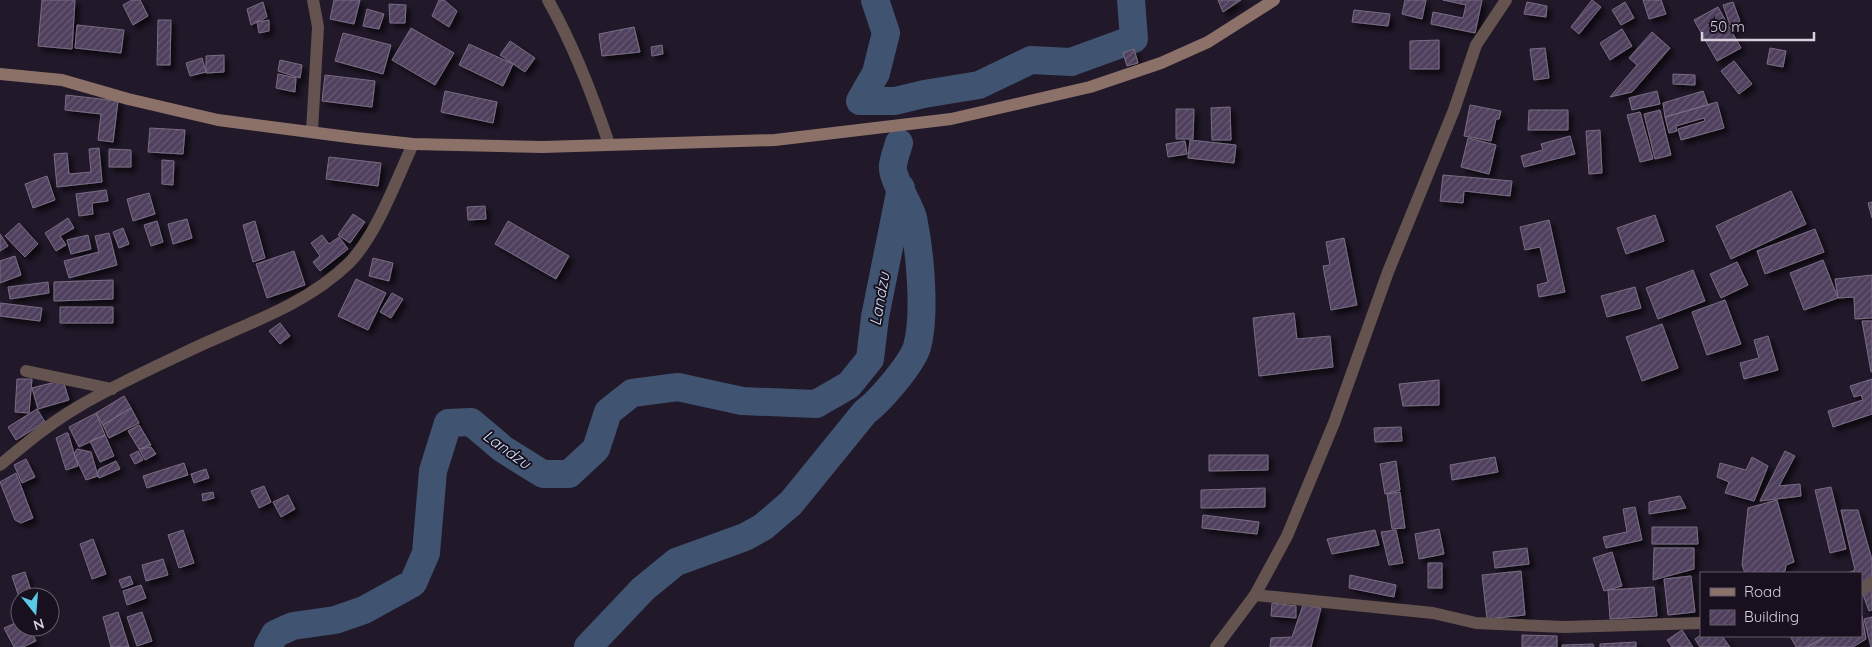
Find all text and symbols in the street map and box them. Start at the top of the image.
scale bar [1702,10,1814,42]
text: 50 m [1710,17,1745,36]
water label: Landzu [864,270,894,327]
water label: Landzu [479,425,535,473]
legend [1700,572,1862,637]
text: Road [1744,582,1781,601]
north arrow [10,587,60,637]
text: Building [1744,607,1799,626]
text: N [31,614,46,635]

